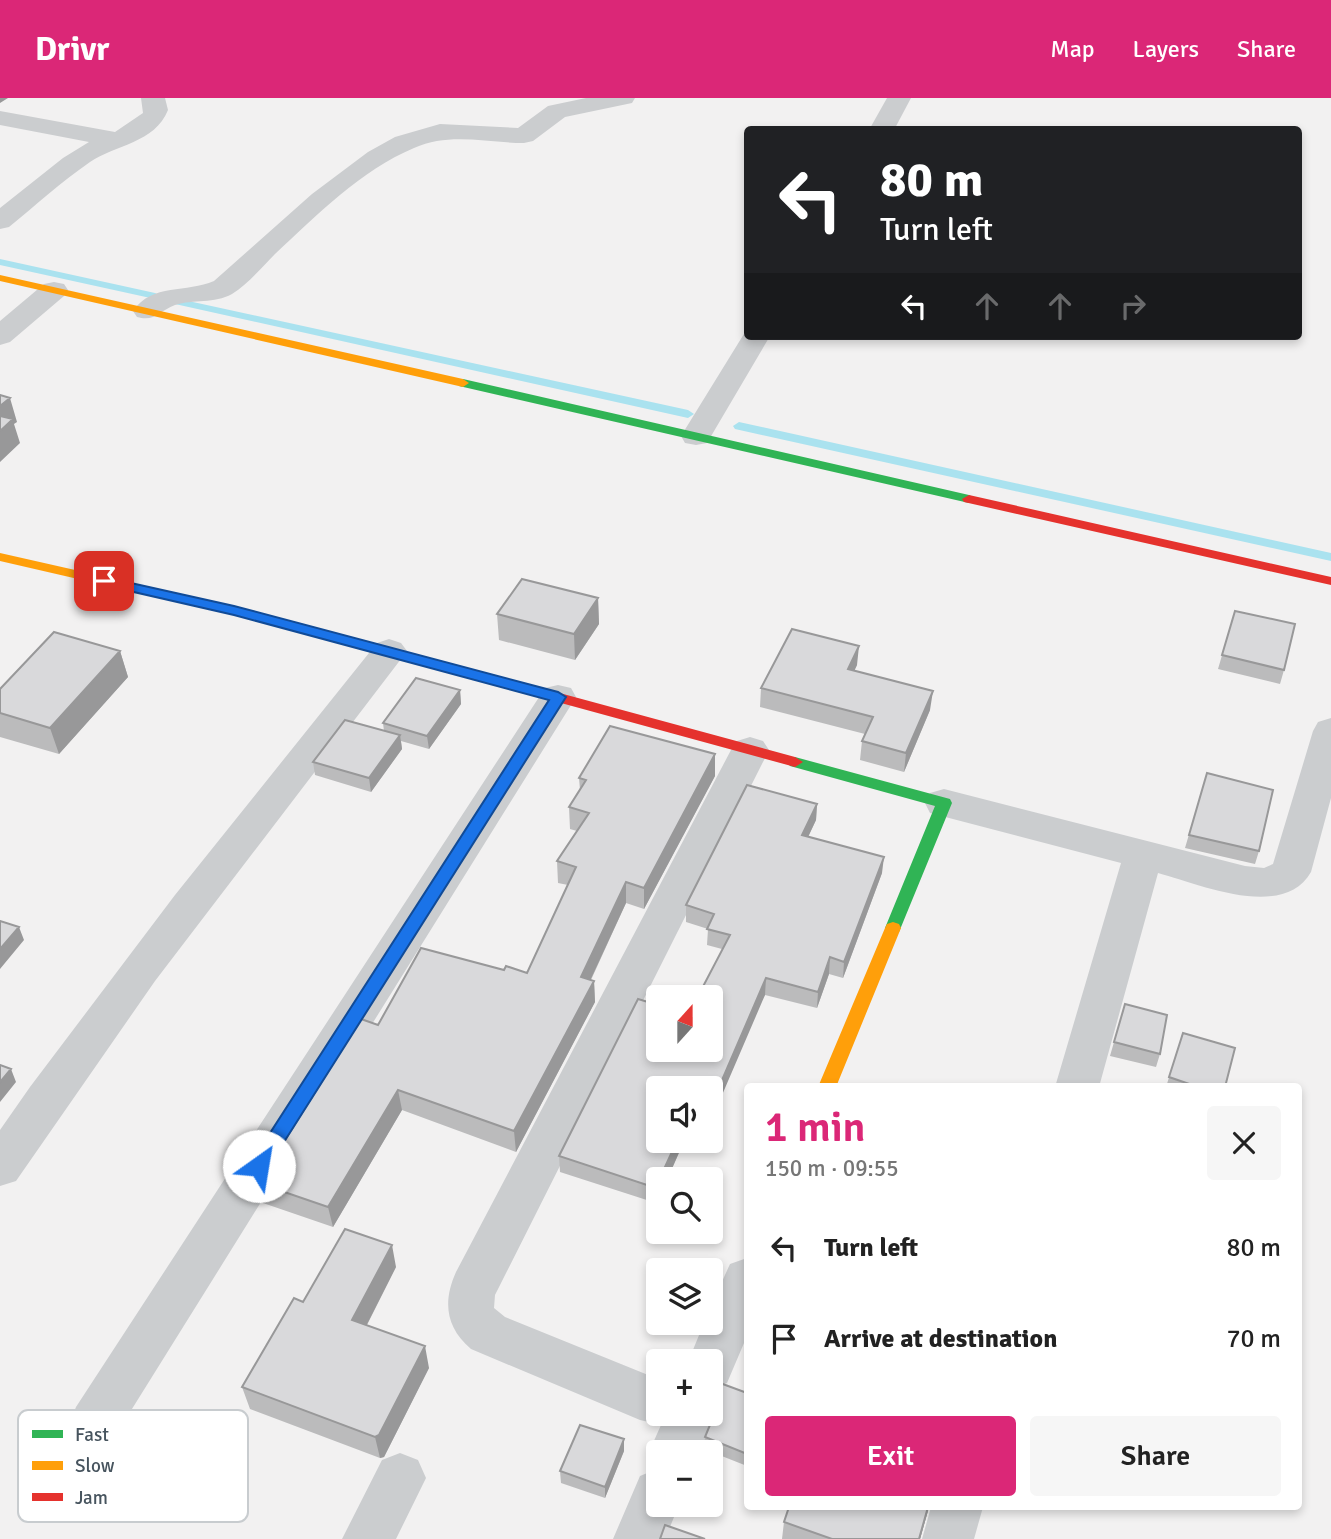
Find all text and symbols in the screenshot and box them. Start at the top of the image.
text: Drivr [35,29,109,70]
text: Map [1050,34,1095,64]
text: Layers [1133,34,1199,64]
text: Share [1237,34,1296,64]
text: 80 m [880,150,983,210]
icon: left [765,154,856,245]
text: Turn left [880,210,993,249]
icon: left [895,287,933,325]
icon: ahead [968,287,1006,325]
icon: ahead [1041,287,1079,325]
icon: right [1114,287,1152,325]
pin [74,551,134,611]
icon: arrive [85,562,123,600]
north arrow [646,985,723,1062]
map controls [646,985,723,1517]
button: sound [646,1076,723,1153]
text: 1 min [765,1102,866,1153]
button: close [1207,1106,1281,1180]
position arrow [222,1129,296,1203]
text: 150 m · 09:55 [765,1154,899,1183]
button: search [646,1167,723,1244]
icon: left [765,1229,803,1267]
text: Turn left [824,1232,918,1264]
text: 80 m [1226,1232,1281,1264]
button: layers [646,1258,723,1335]
icon: arrive [765,1320,803,1358]
text: Arrive at destination [824,1323,1057,1355]
text: 70 m [1226,1323,1281,1355]
button: + [646,1349,723,1426]
legend [18,1410,248,1522]
button: Exit [765,1416,1016,1496]
button: Share [1030,1416,1281,1496]
text: Fast [75,1423,109,1447]
button: − [646,1440,723,1517]
text: Slow [75,1454,115,1478]
text: Jam [75,1486,108,1510]

